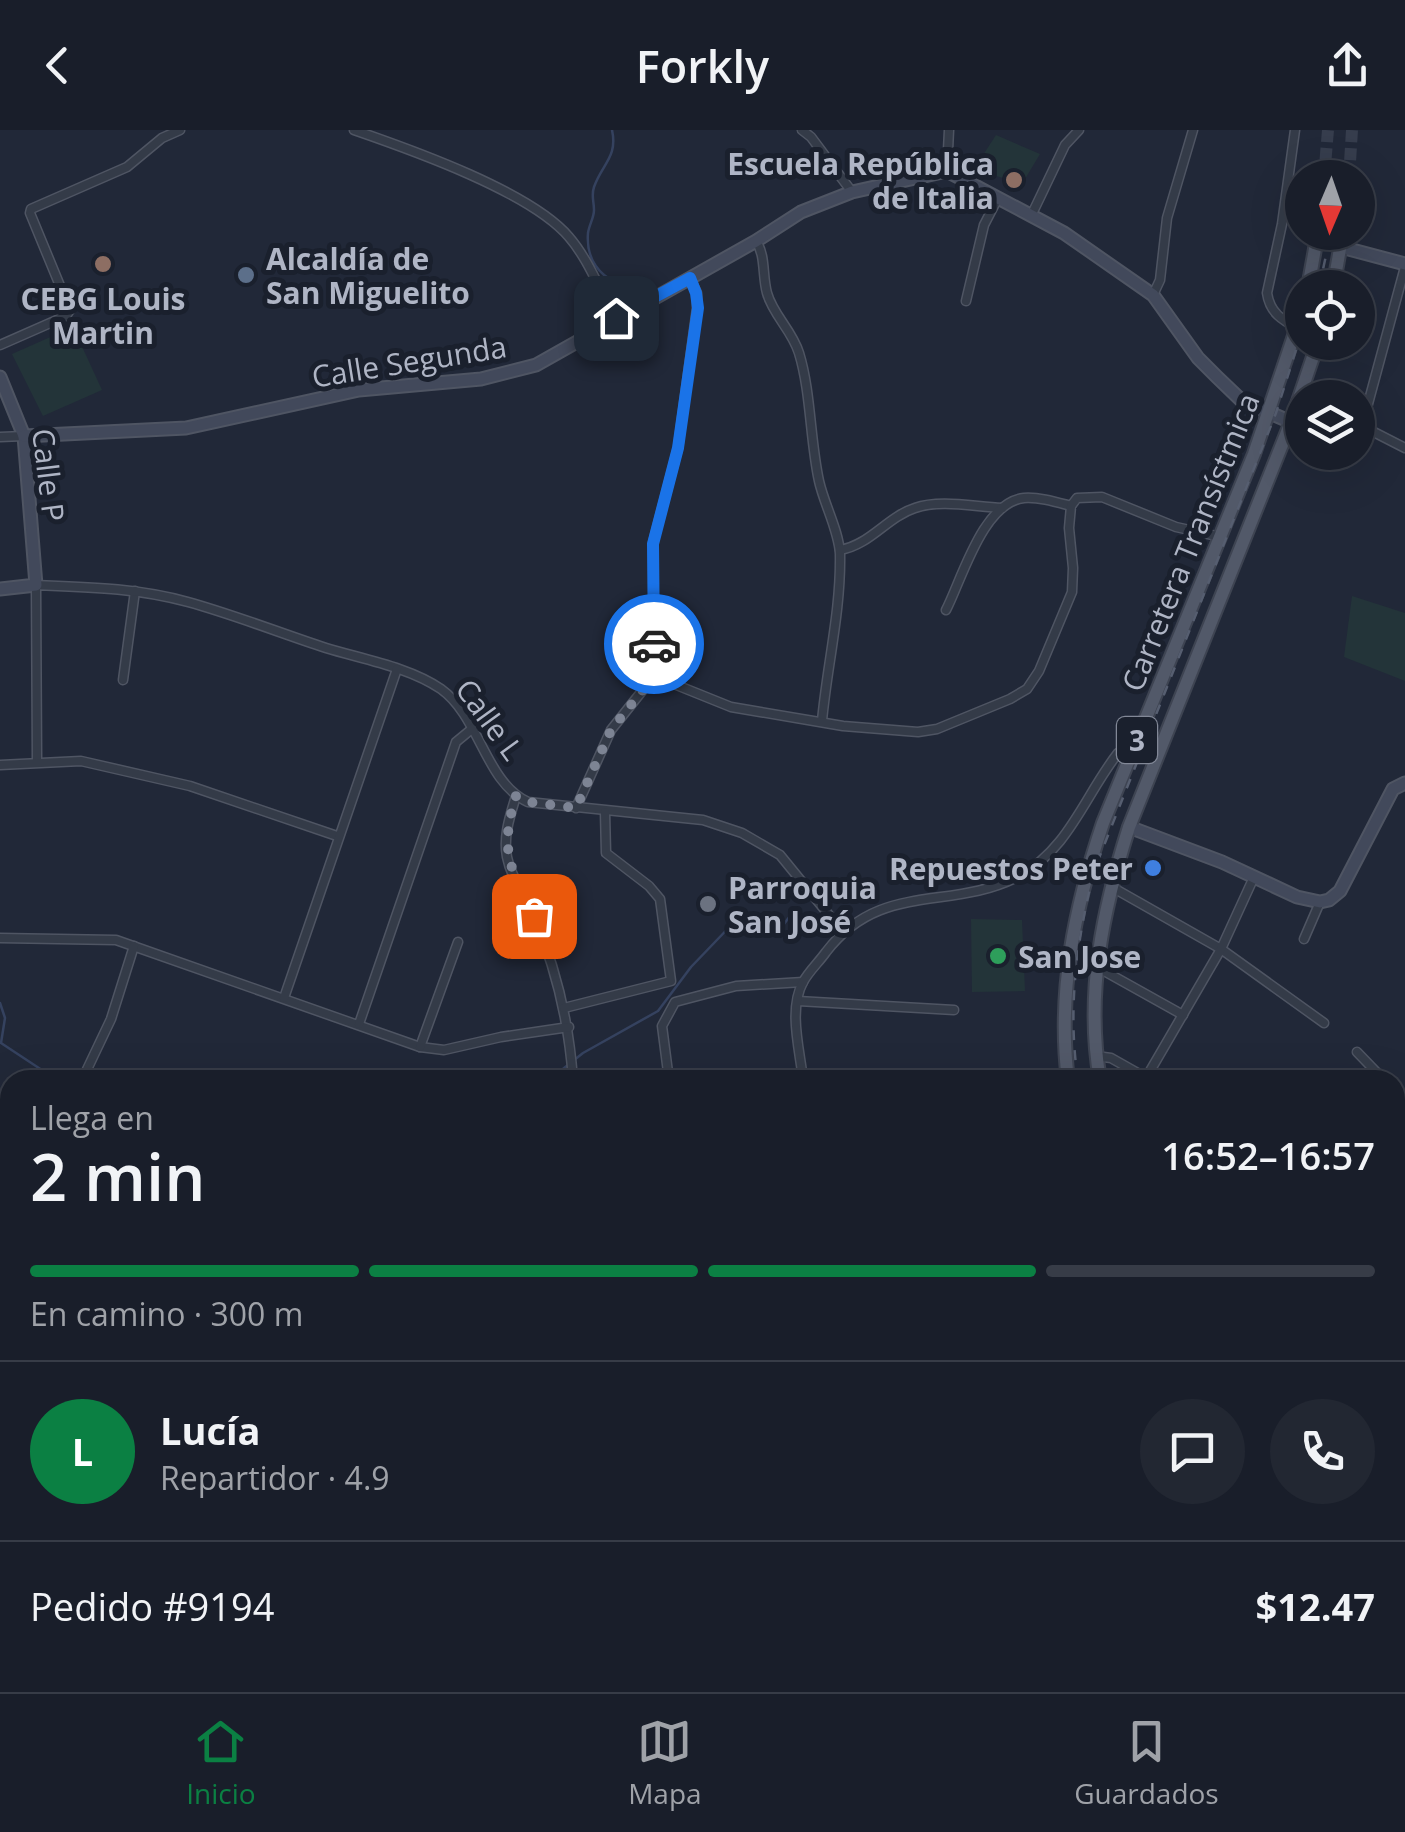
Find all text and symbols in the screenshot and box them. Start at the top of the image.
text: Forkly [636,35,769,96]
icon: back [30,38,85,93]
icon: share [1320,38,1375,93]
place label: Escuela República de Italia [727,143,994,218]
north arrow [1285,160,1375,250]
map controls [1285,160,1375,470]
marker: Escuela República de Italia [1003,169,1025,191]
place label: Alcaldía de San Miguelito [266,238,470,313]
marker: CEBG Louis Martin [92,253,114,275]
marker: Alcaldía de San Miguelito [235,264,257,286]
button: locate [1285,270,1375,360]
pin [574,276,659,361]
place label: CEBG Louis Martin [21,278,185,353]
icon: home [589,291,644,346]
street label: Calle Segunda [309,325,509,397]
button: layers [1285,380,1375,470]
street label: Carretera Transístmica [1111,387,1269,697]
street label: Calle P [23,426,75,524]
courier [604,594,704,694]
icon: car [627,617,682,672]
street label: Calle L [447,670,533,768]
road number: 3 [1117,717,1157,763]
place label: Repuestos Peter [889,848,1133,889]
marker: Repuestos Peter [1142,857,1164,879]
place label: Parroquia San José [728,867,877,942]
pin [492,874,577,959]
icon: bag [507,889,562,944]
marker: Parroquia San José [697,893,719,915]
place label: San Jose [1018,936,1141,977]
marker: San Jose [987,945,1009,967]
text: Llega en [30,1096,154,1139]
text: 16:52–16:57 [1161,1129,1375,1181]
text: 2 min [30,1132,205,1220]
text: En camino · 300 m [30,1292,303,1335]
button: chat [1140,1399,1245,1504]
button: phone [1270,1399,1375,1504]
text: Lucía [160,1404,261,1456]
text: L [72,1425,93,1477]
text: Repartidor · 4.9 [160,1456,390,1499]
text: Pedido #9194 [30,1580,274,1632]
text: $12.47 [1256,1580,1375,1632]
tab: Inicio [186,1714,256,1812]
tab: Mapa [628,1714,702,1812]
tab: Guardados [1074,1714,1219,1812]

